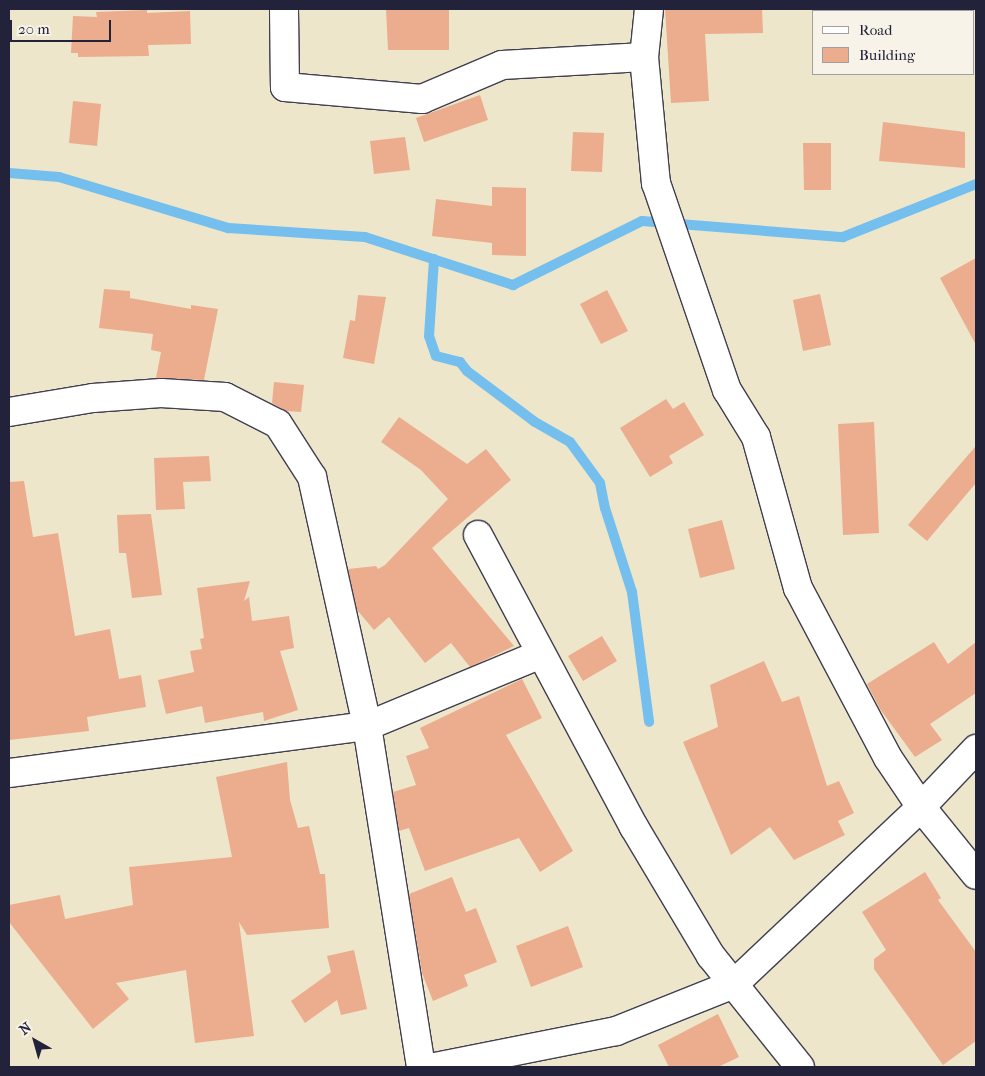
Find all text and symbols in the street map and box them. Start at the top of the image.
scale bar [12,10,114,42]
legend [812,10,975,75]
text: 20 m [18,20,50,38]
text: Road [859,21,892,39]
text: Building [859,46,915,64]
north arrow [10,1016,60,1066]
text: N [16,1019,35,1039]

